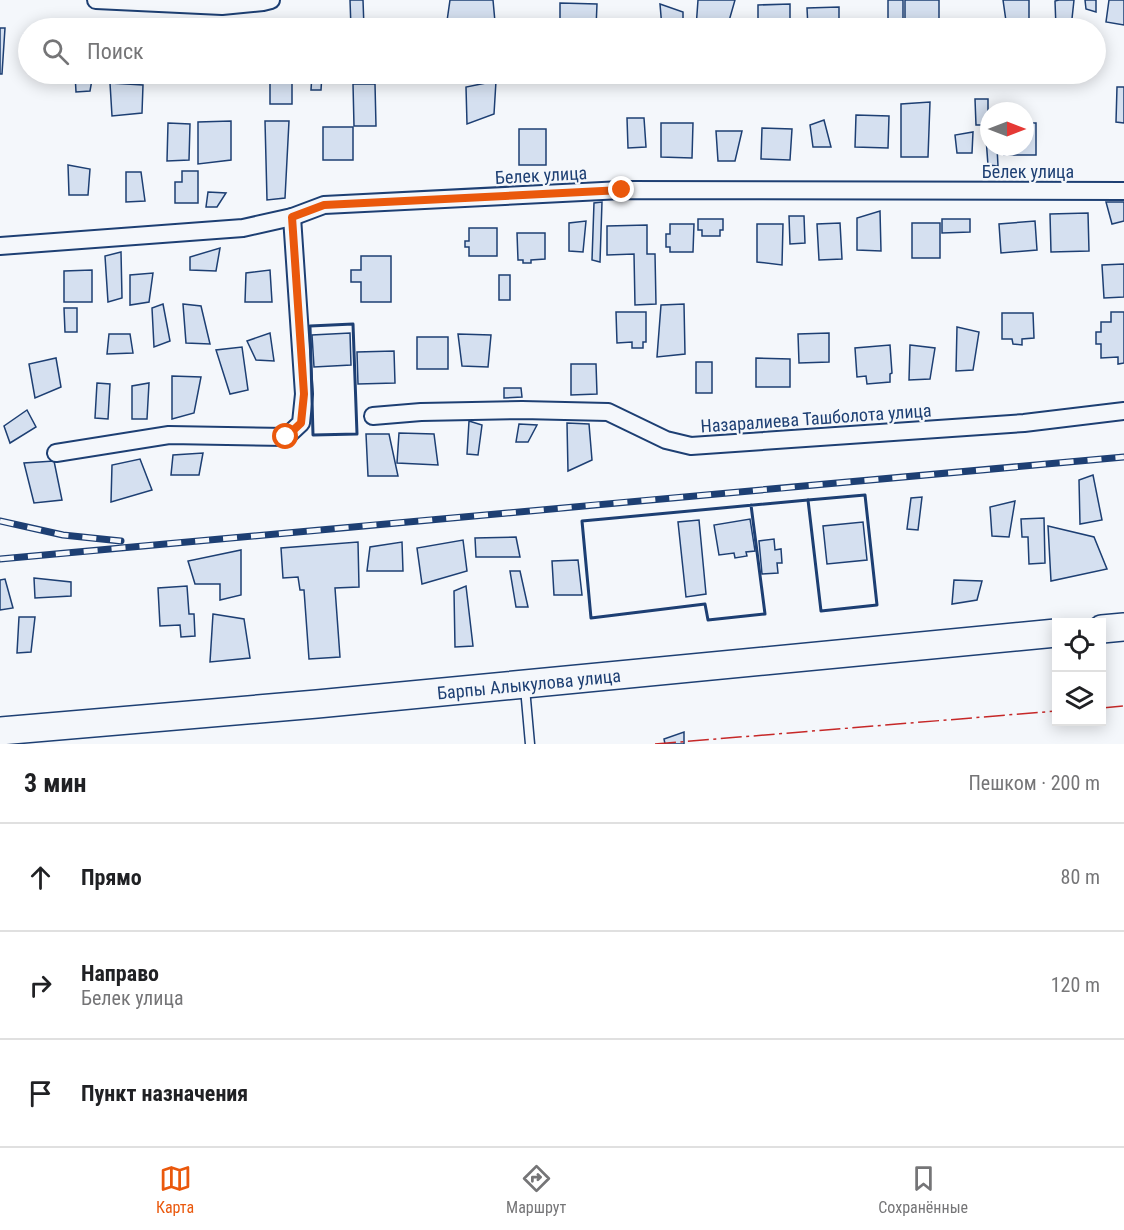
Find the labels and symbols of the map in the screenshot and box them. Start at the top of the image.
north arrow [980,102,1034,156]
street label: Белек улица [982,161,1074,182]
street label: Белек улица [494,162,588,188]
route end [608,176,634,202]
street label: Назаралиева Ташболота улица [700,399,932,437]
route start [272,423,298,449]
street label: Барпы Алыкулова улица [436,664,622,703]

